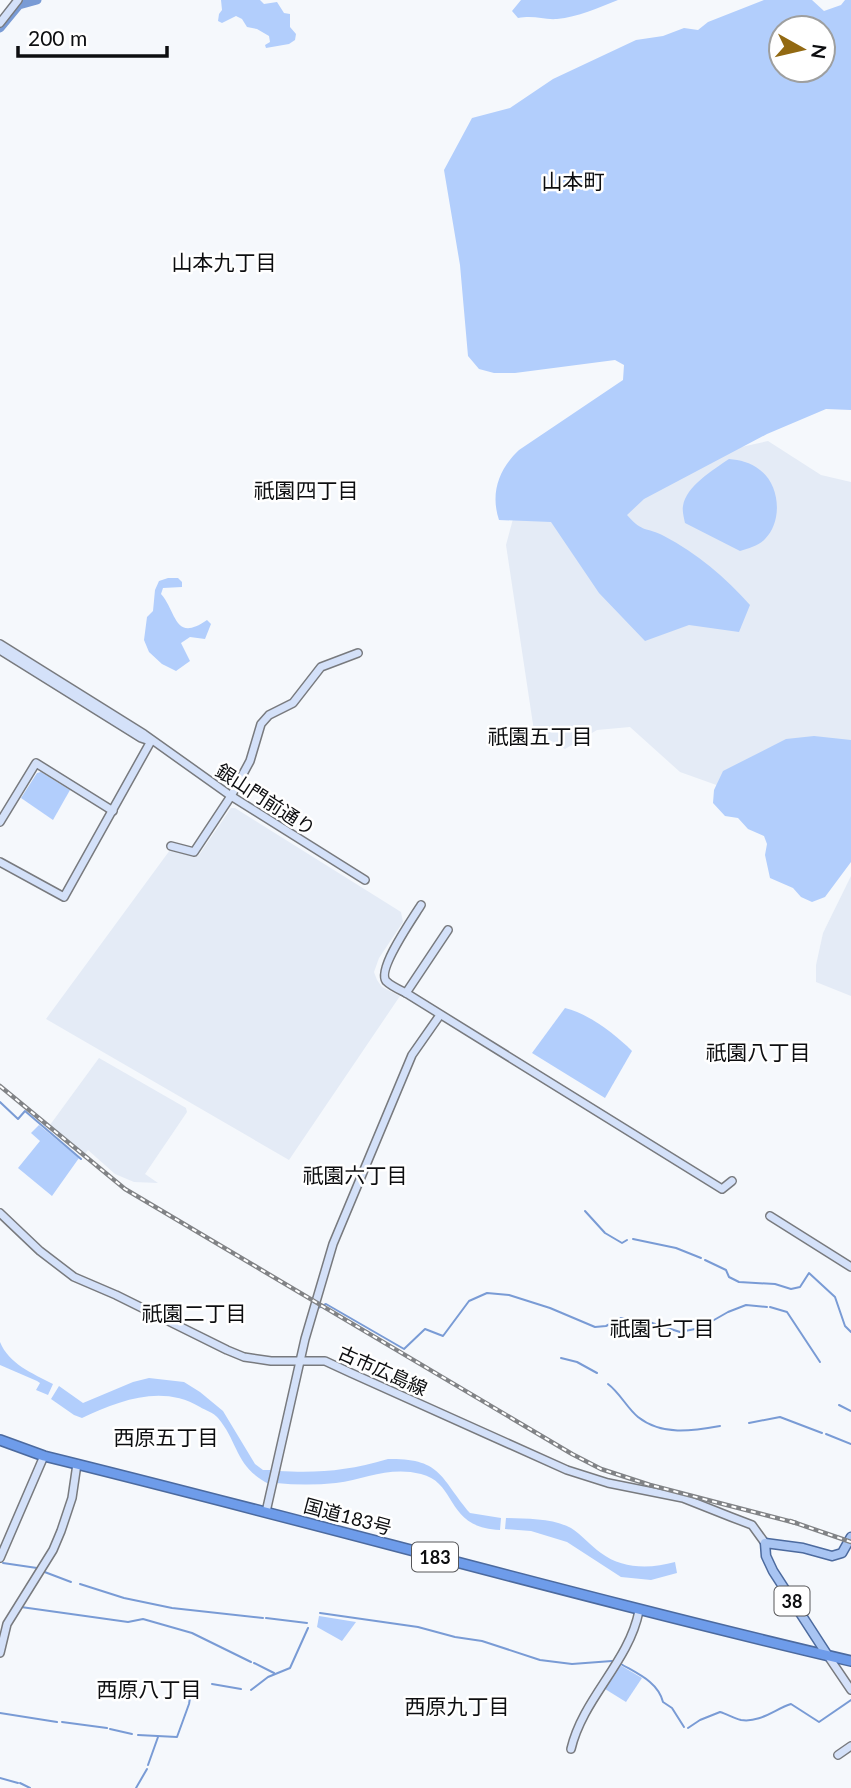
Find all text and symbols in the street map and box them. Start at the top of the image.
scale bar [18,14,166,58]
north arrow [767,14,837,84]
text: 200 m [28,25,87,50]
text: N [807,43,832,60]
district label: 山本町 [542,168,605,193]
district label: 山本九丁目 [172,249,277,274]
district label: 祇園四丁目 [254,477,359,502]
district label: 祇園五丁目 [488,723,593,748]
street label: 銀山門前通り [212,758,320,840]
district label: 祇園八丁目 [706,1039,811,1064]
district label: 祇園六丁目 [303,1162,408,1187]
district label: 祇園二丁目 [142,1300,247,1325]
district label: 祇園七丁目 [610,1315,715,1340]
street label: 古市広島線 [335,1340,431,1400]
district label: 西原五丁目 [114,1424,219,1449]
street label: 国道183号 [302,1493,394,1539]
road number: 183 [412,1542,458,1572]
road number: 38 [774,1586,810,1616]
district label: 西原八丁目 [97,1676,202,1701]
district label: 西原九丁目 [405,1693,510,1718]

